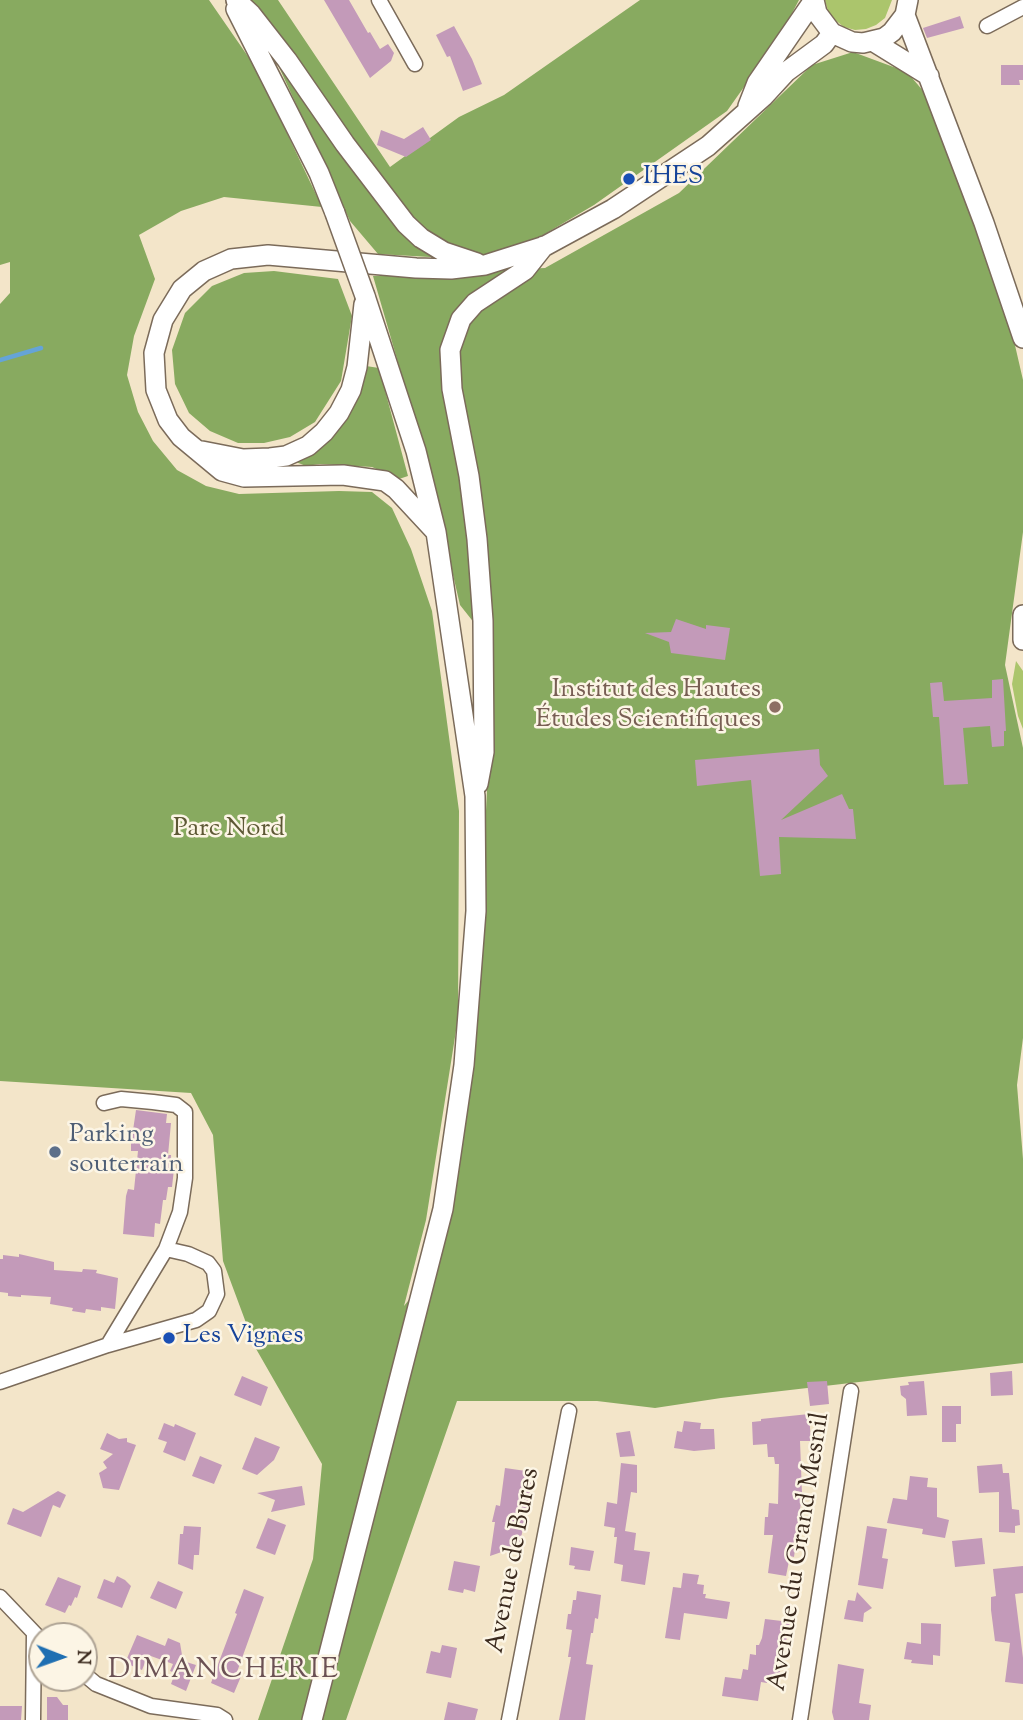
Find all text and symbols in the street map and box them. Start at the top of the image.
place label: IHES [643,163,703,195]
marker: IHES [621,171,637,187]
place label: Institut des Hautes Études Scientifiques [535,676,761,738]
marker: Institut des Hautes Études Scientifiques [767,699,783,715]
park label: Parc Nord [173,815,285,847]
place label: Parking souterrain [69,1121,184,1182]
marker: Parking souterrain [47,1144,63,1160]
place label: Les Vignes [183,1322,303,1354]
marker: Les Vignes [161,1330,177,1346]
street label: Avenue du Grand Mesnil [764,1411,838,1693]
street label: Avenue de Bures [482,1466,548,1656]
north arrow [28,1622,98,1692]
text: N [69,1650,96,1665]
district label: DIMANCHERIE [109,1655,339,1689]

